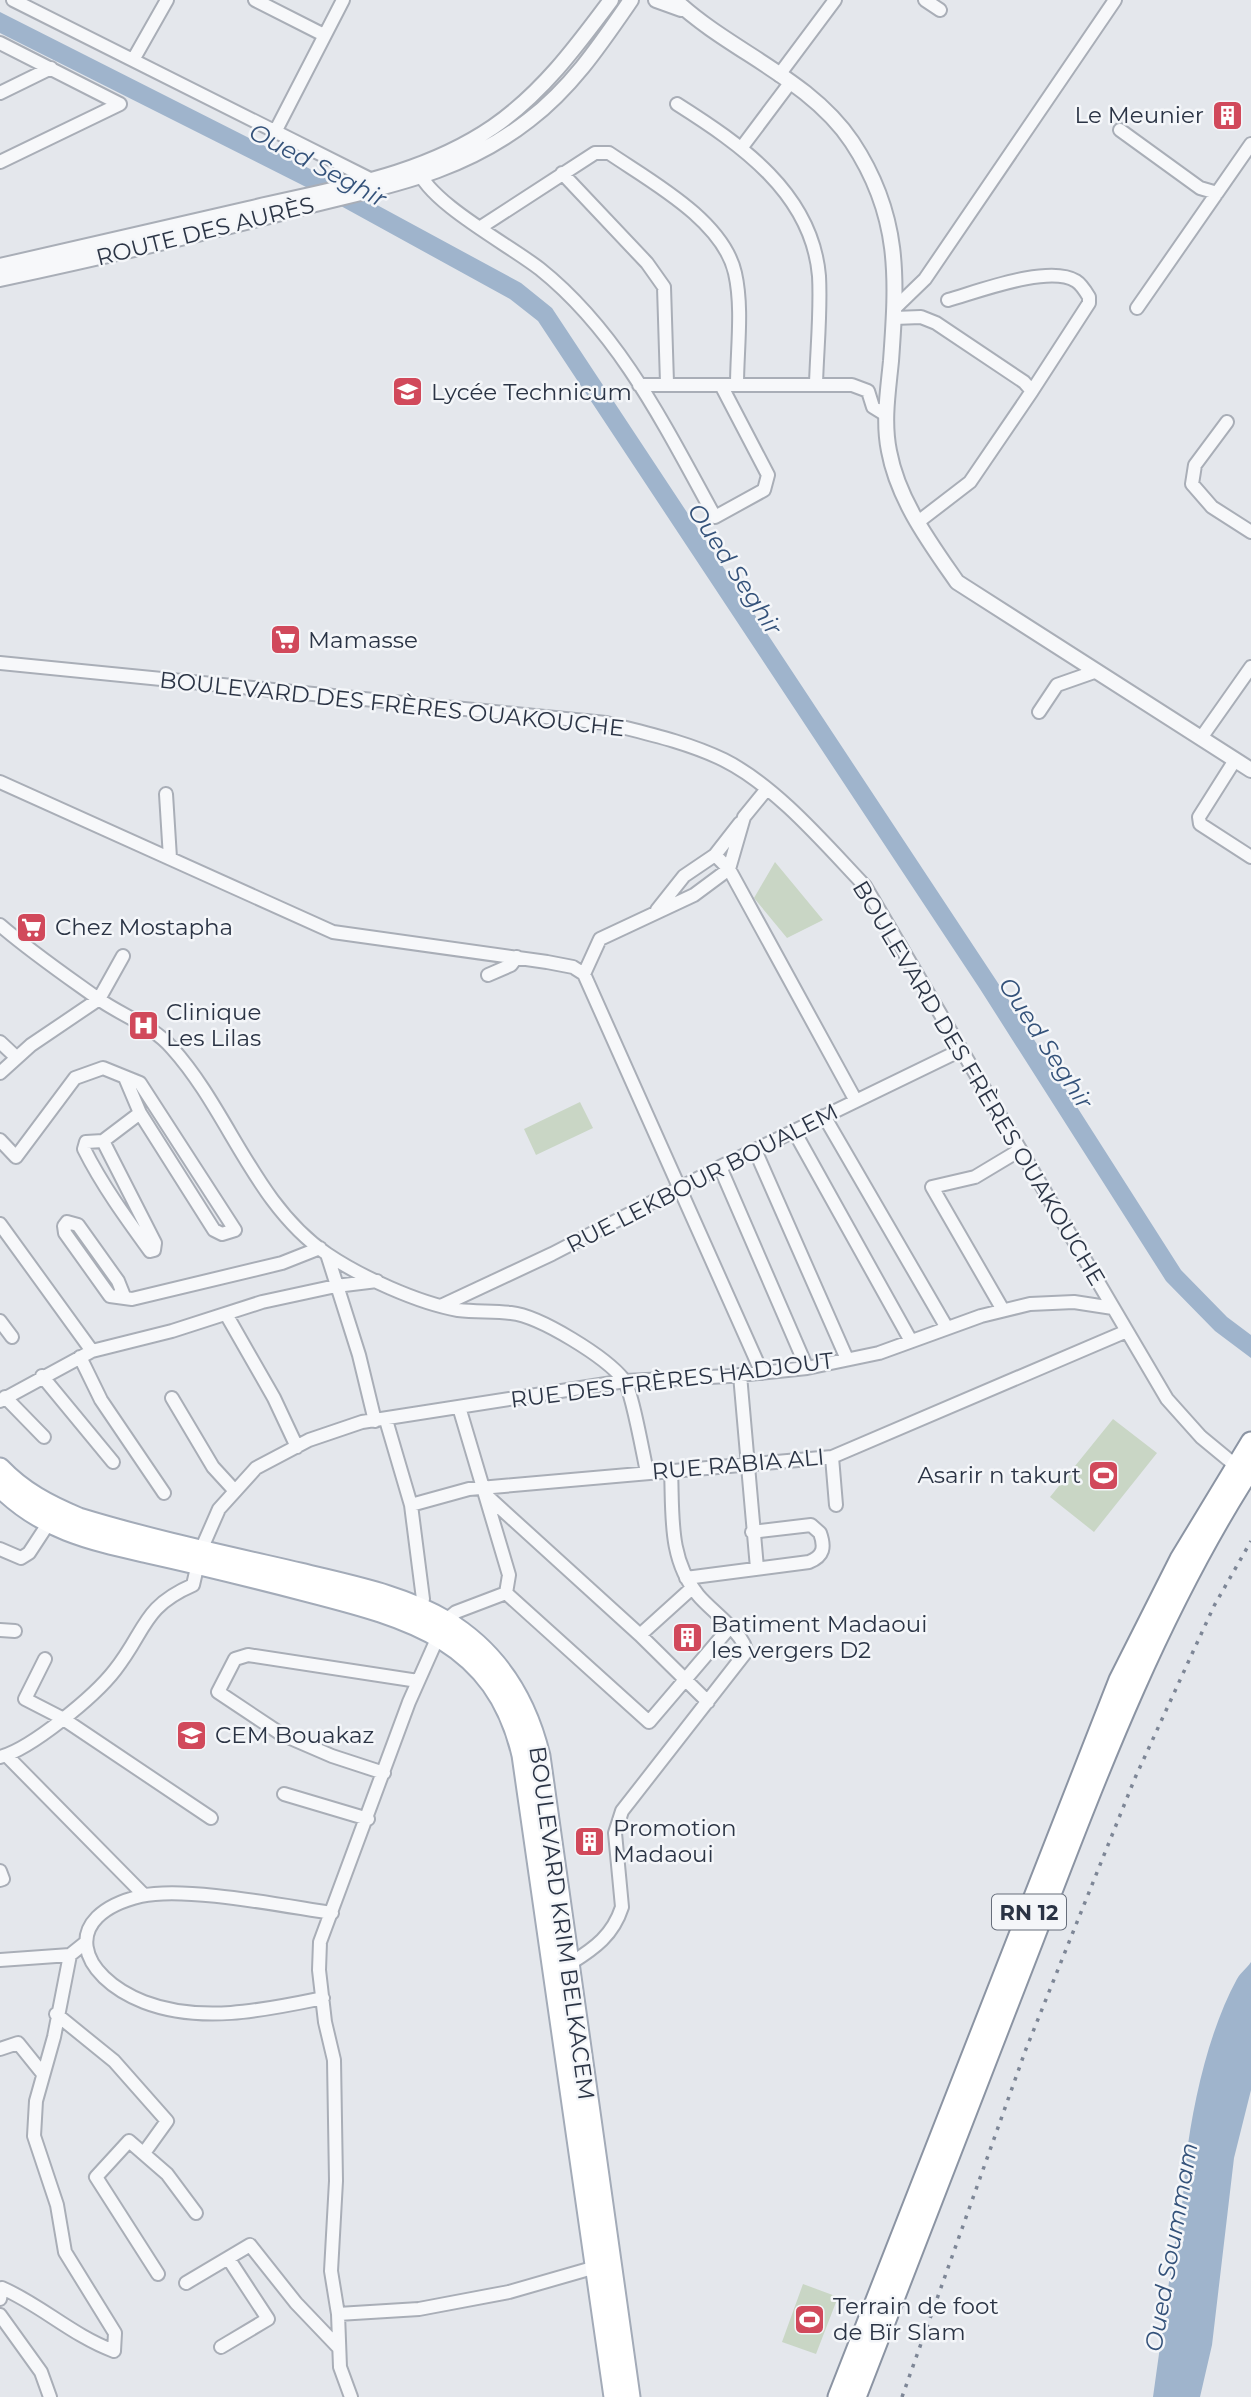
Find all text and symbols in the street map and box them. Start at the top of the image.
building icon: Le Meunier [1210,98,1244,132]
place label: Le Meunier [1075,101,1204,129]
water label: Oued Seghir [244,117,393,214]
street label: ROUTE DES AURÈS [93,190,317,272]
school or university icon: Lycée Technicum [391,375,425,409]
place label: Lycée Technicum [431,378,632,406]
water label: Oued Seghir [682,498,789,642]
supermarket icon: Mamasse [268,623,302,657]
place label: Mamasse [308,626,418,654]
street label: BOULEVARD DES FRÈRES OUAKOUCHE [158,666,626,742]
street label: BOULEVARD DES FRÈRES OUAKOUCHE [847,876,1111,1290]
supermarket icon: Chez Mostapha [15,910,49,944]
place label: Chez Mostapha [55,913,233,941]
water label: Oued Seghir [993,972,1100,1116]
place label: Clinique Les Lilas [166,998,261,1052]
hospital icon: Clinique Les Lilas [126,1008,160,1042]
street label: RUE LEKBOUR BOUALEM [562,1097,842,1259]
street label: RUE DES FRÈRES HADJOUT [509,1346,836,1414]
street label: RUE RABIA ALI [651,1443,825,1485]
sports icon: Asarir n takurt [1087,1458,1121,1492]
place label: Asarir n takurt [917,1461,1081,1489]
place label: Batiment Madaoui les vergers D2 [711,1610,927,1664]
building icon: Batiment Madaoui les vergers D2 [671,1620,705,1654]
school or university icon: CEM Bouakaz [175,1718,209,1752]
place label: CEM Bouakaz [215,1721,374,1749]
street label: BOULEVARD KRIM BELKACEM [523,1744,601,2102]
place label: Promotion Madaoui [613,1814,737,1868]
building icon: Promotion Madaoui [573,1824,607,1858]
road number: RN 12 [992,1895,1066,1930]
water label: Oued Soummam [1138,2140,1204,2354]
place label: Terrain de foot de Bïr Slam [833,2292,999,2346]
sports icon: Terrain de foot de Bïr Slam [793,2302,827,2336]

